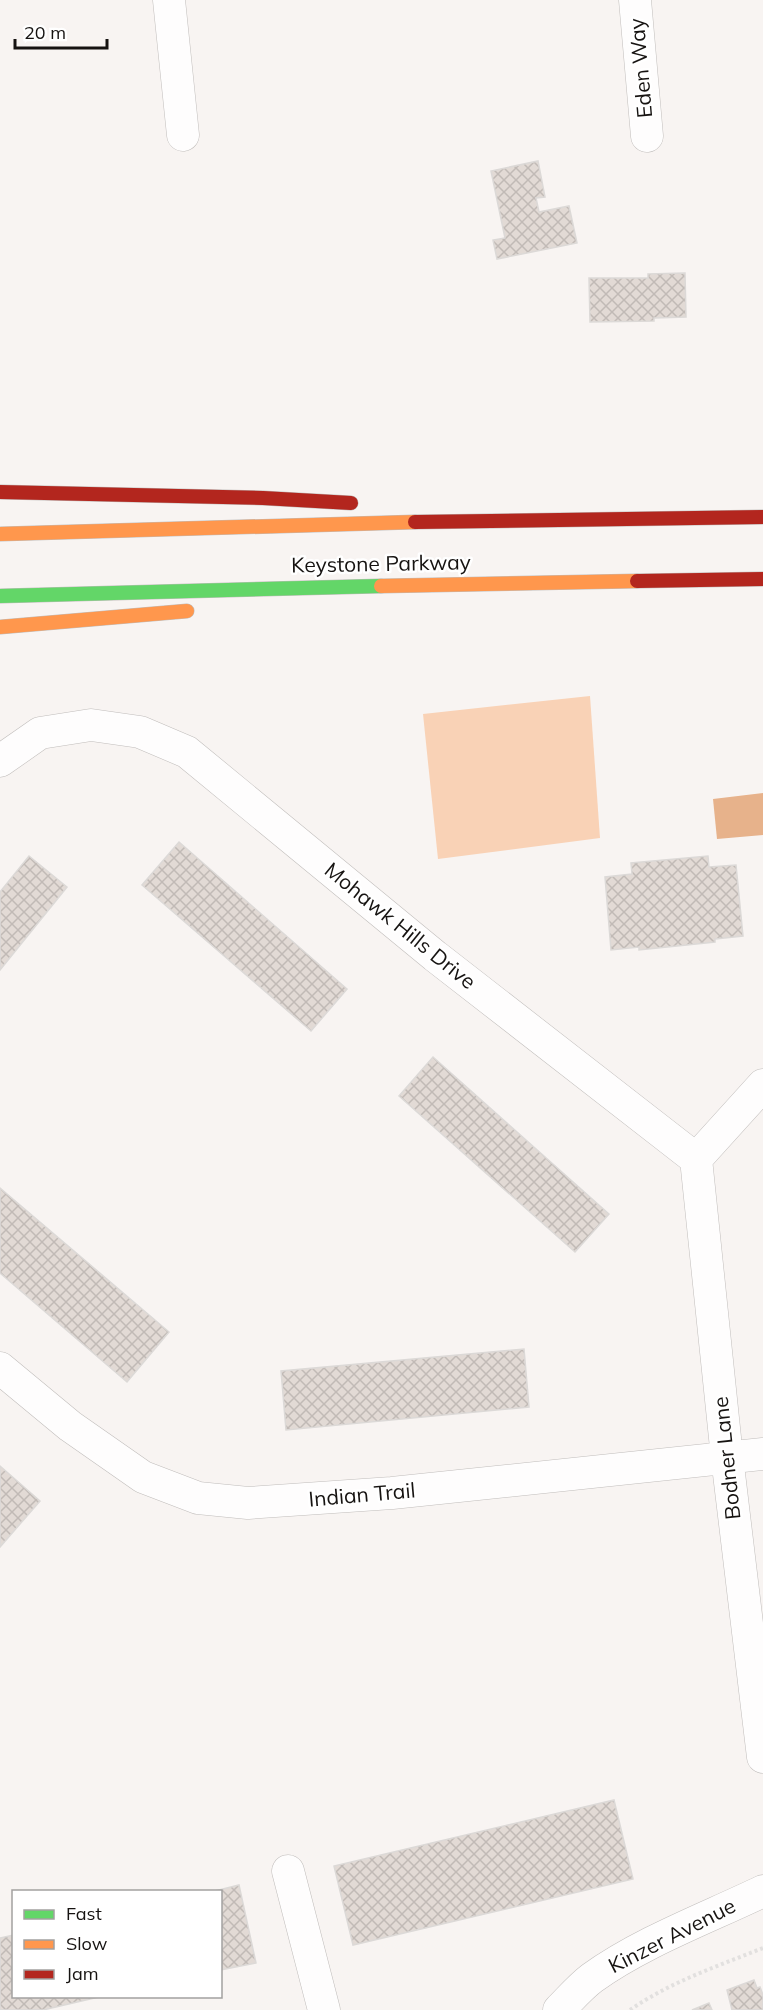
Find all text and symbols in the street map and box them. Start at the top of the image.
scale bar [15,12,106,50]
street label: Eden Way [623,17,657,119]
text: 20 m [24,21,66,44]
street label: Keystone Parkway [291,548,471,578]
street label: Mohawk Hills Drive [320,856,481,994]
street label: Bodner Lane [707,1395,745,1521]
street label: Indian Trail [308,1476,416,1512]
legend [12,1890,222,1998]
street label: Kinzer Avenue [604,1892,739,1978]
text: Fast [66,1902,102,1925]
text: Slow [66,1932,108,1955]
text: Jam [66,1962,99,1985]

